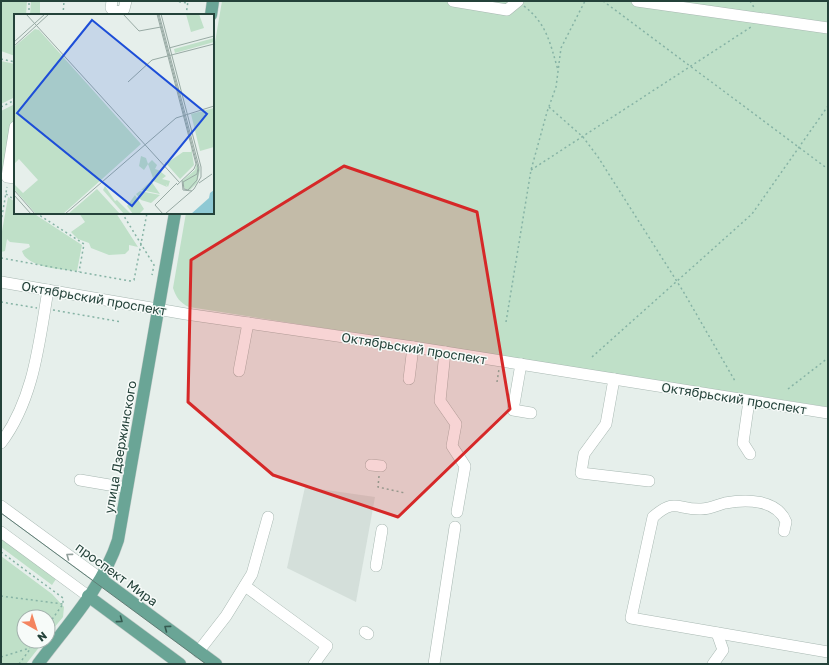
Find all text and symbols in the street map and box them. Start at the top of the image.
inset map [14,14,214,214]
street label: Октябрьский проспект [20,277,168,319]
street label: Октябрьский проспект [340,329,488,367]
street label: улица Дзержинского [100,379,140,515]
street label: Октябрьский проспект [660,379,808,417]
street label: проспект Мира [73,539,161,609]
one-way arrow [67,554,74,561]
north arrow [16,609,56,649]
one-way arrow [115,615,122,622]
one-way arrow [165,626,172,633]
text: N [35,629,50,645]

